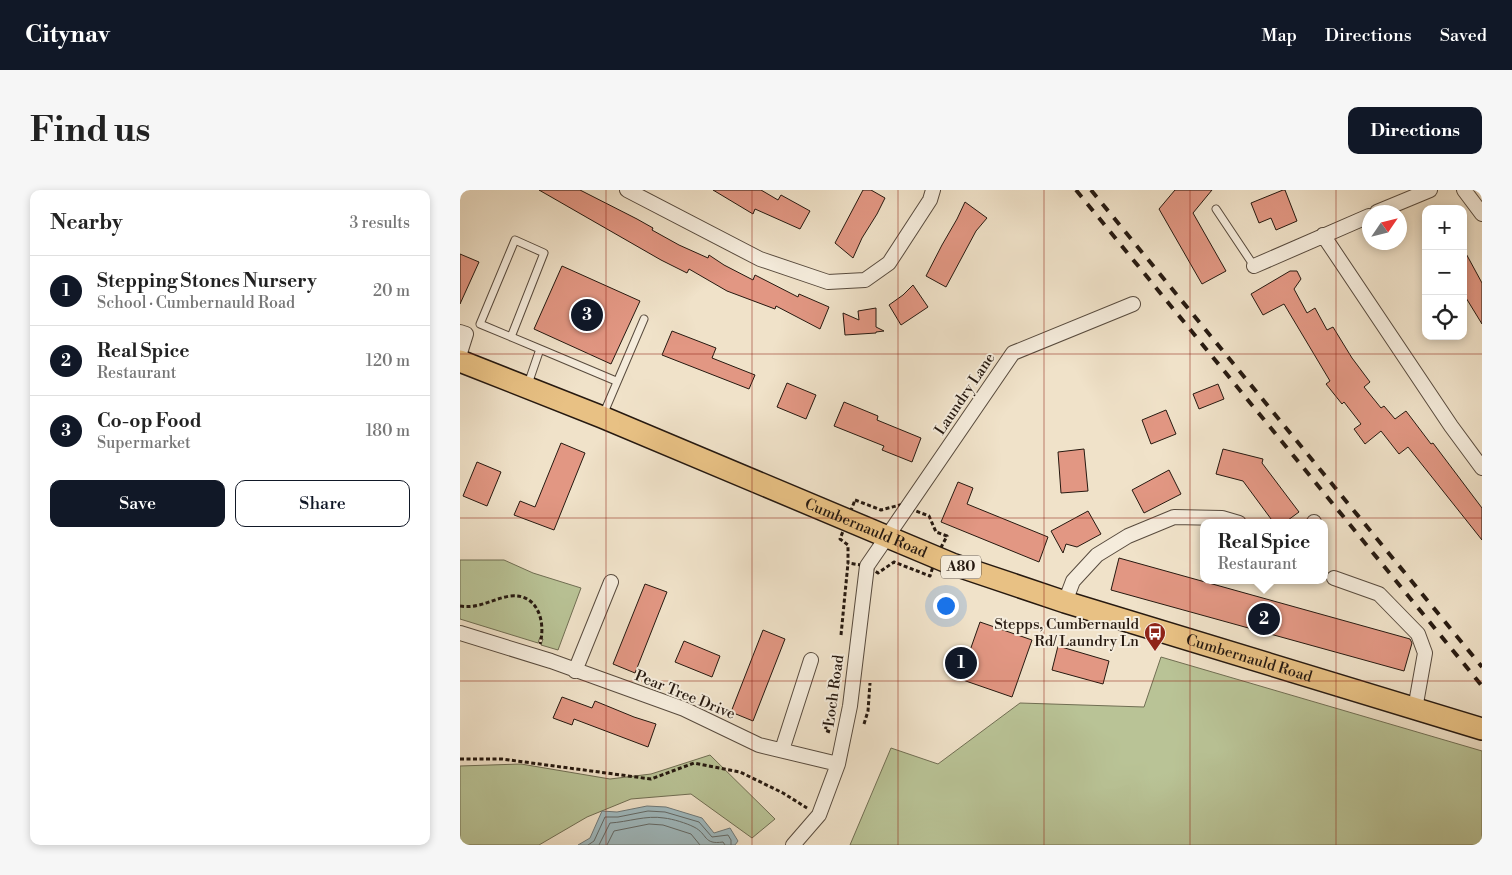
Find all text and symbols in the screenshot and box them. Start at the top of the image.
text: Citynav [25,20,110,50]
text: Map [1261,24,1297,47]
text: Directions [1325,24,1412,47]
text: Saved [1440,24,1487,47]
button: Directions [1348,107,1482,154]
text: Find us [30,109,150,152]
north arrow [1362,205,1407,250]
map controls [1422,205,1467,340]
button: + [1422,205,1467,250]
text: Nearby [50,210,123,236]
text: 3 results [349,213,410,233]
button: − [1422,250,1467,295]
text: Stepping Stones Nursery [97,269,317,293]
text: 1 [62,281,70,301]
text: 20 m [373,281,410,301]
text: School · Cumbernauld Road [97,293,295,313]
button: locate [1422,295,1467,340]
pin: 3 [571,296,603,334]
text: Real Spice [97,339,190,363]
street label: Laundry Lane [931,349,999,439]
text: 2 [61,351,71,371]
text: 120 m [366,351,410,371]
text: Restaurant [97,363,176,383]
text: Co-op Food [97,409,202,433]
text: 3 [61,421,71,441]
text: 180 m [366,421,410,441]
text: Supermarket [97,433,191,453]
button: Save [50,480,225,527]
button: Share [235,480,410,527]
street label: Cumbernauld Road [802,494,930,562]
popup [1200,519,1328,584]
text: Real Spice [1218,530,1310,554]
text: Restaurant [1218,554,1297,574]
road number: A80 [941,556,981,578]
your location [933,593,959,619]
pin: 2 [1248,600,1280,638]
place label: Stepps, Cumbernauld Rd/ Laundry Ln [994,615,1139,651]
bus stop icon: Stepps, Cumbernauld Rd/ Laundry Ln [1143,621,1167,652]
street label: Cumbernauld Road [1184,630,1315,686]
pin: 1 [945,644,977,682]
street label: Loch Road [820,653,849,728]
street label: Pear Tree Drive [632,666,738,724]

